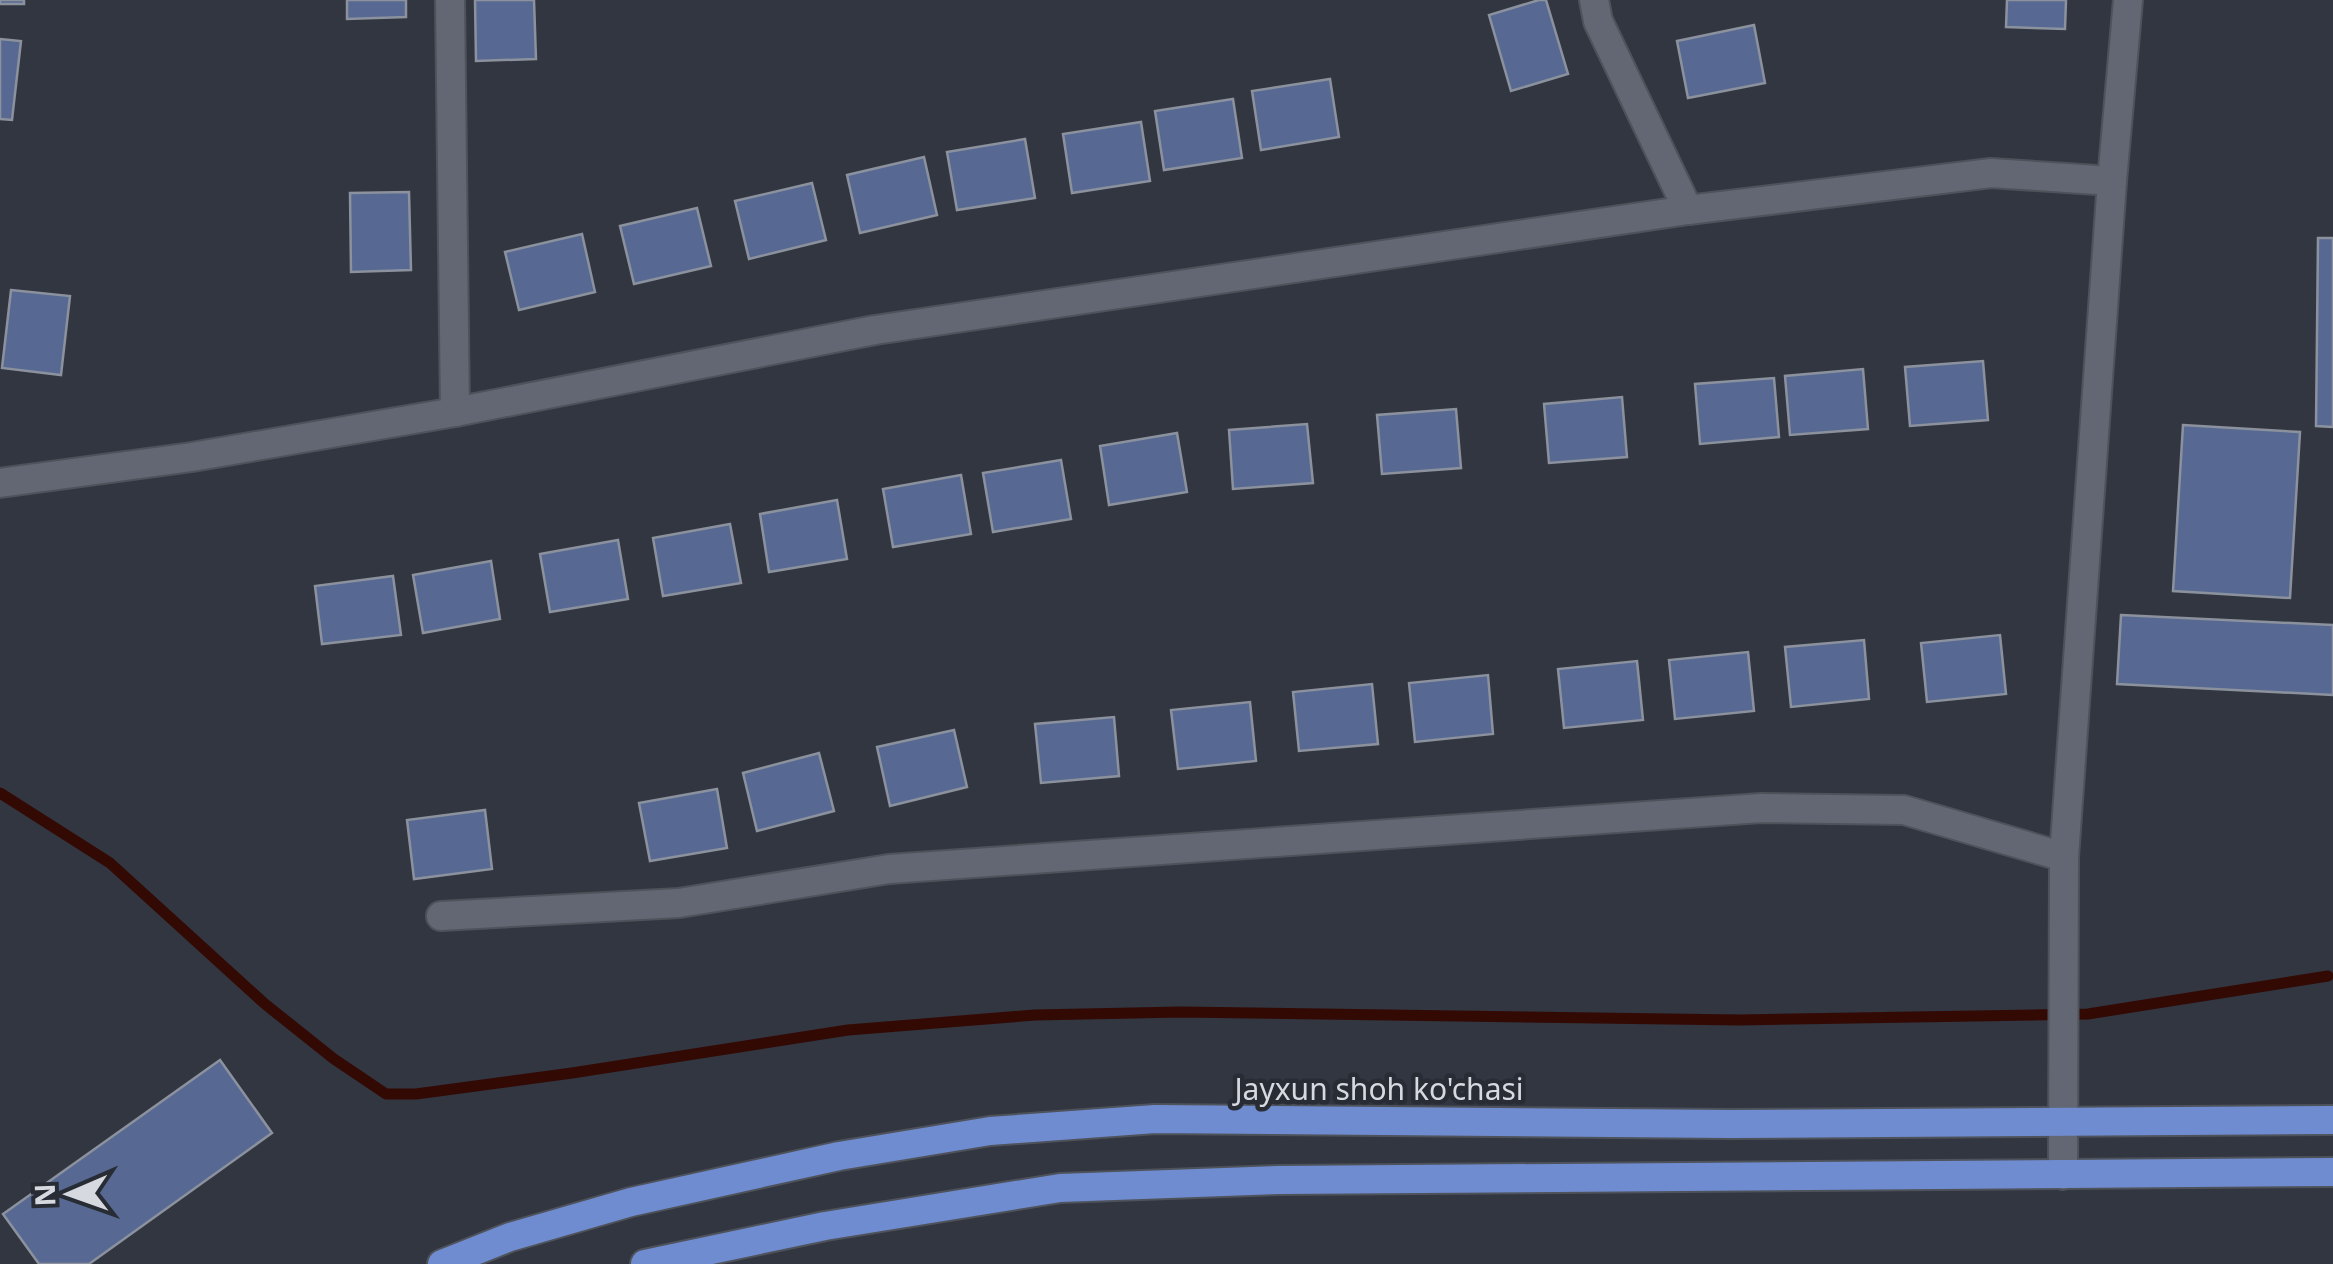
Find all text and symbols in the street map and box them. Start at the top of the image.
street label: Jayxun shoh ko'chasi [1231,1068,1524,1109]
north arrow [20,1144,120,1244]
text: N [25,1183,63,1207]

